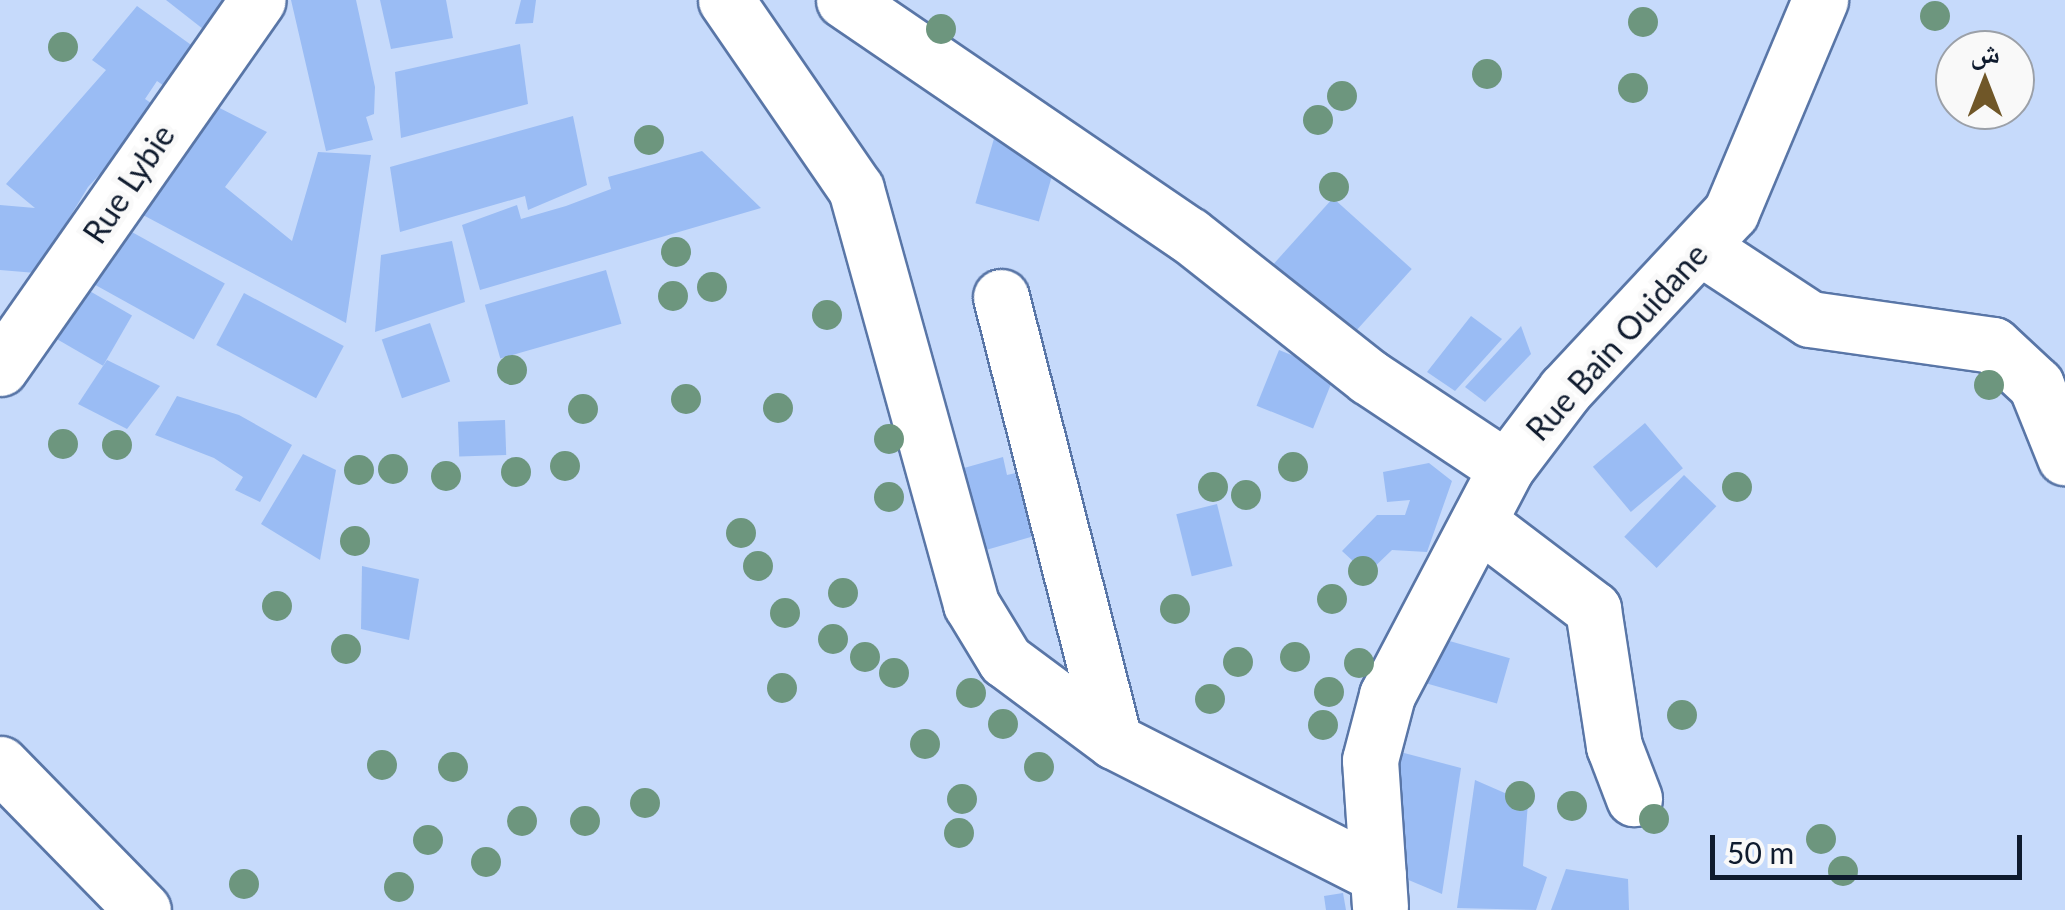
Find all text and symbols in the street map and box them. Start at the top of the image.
north arrow [1935,30,2035,130]
text: ش [1970,35,2000,69]
street label: Rue Lybie [75,117,183,251]
street label: Rue Bain Ouidane [1518,236,1716,448]
scale bar [1715,815,2028,877]
text: 50 m [1727,834,1794,870]

